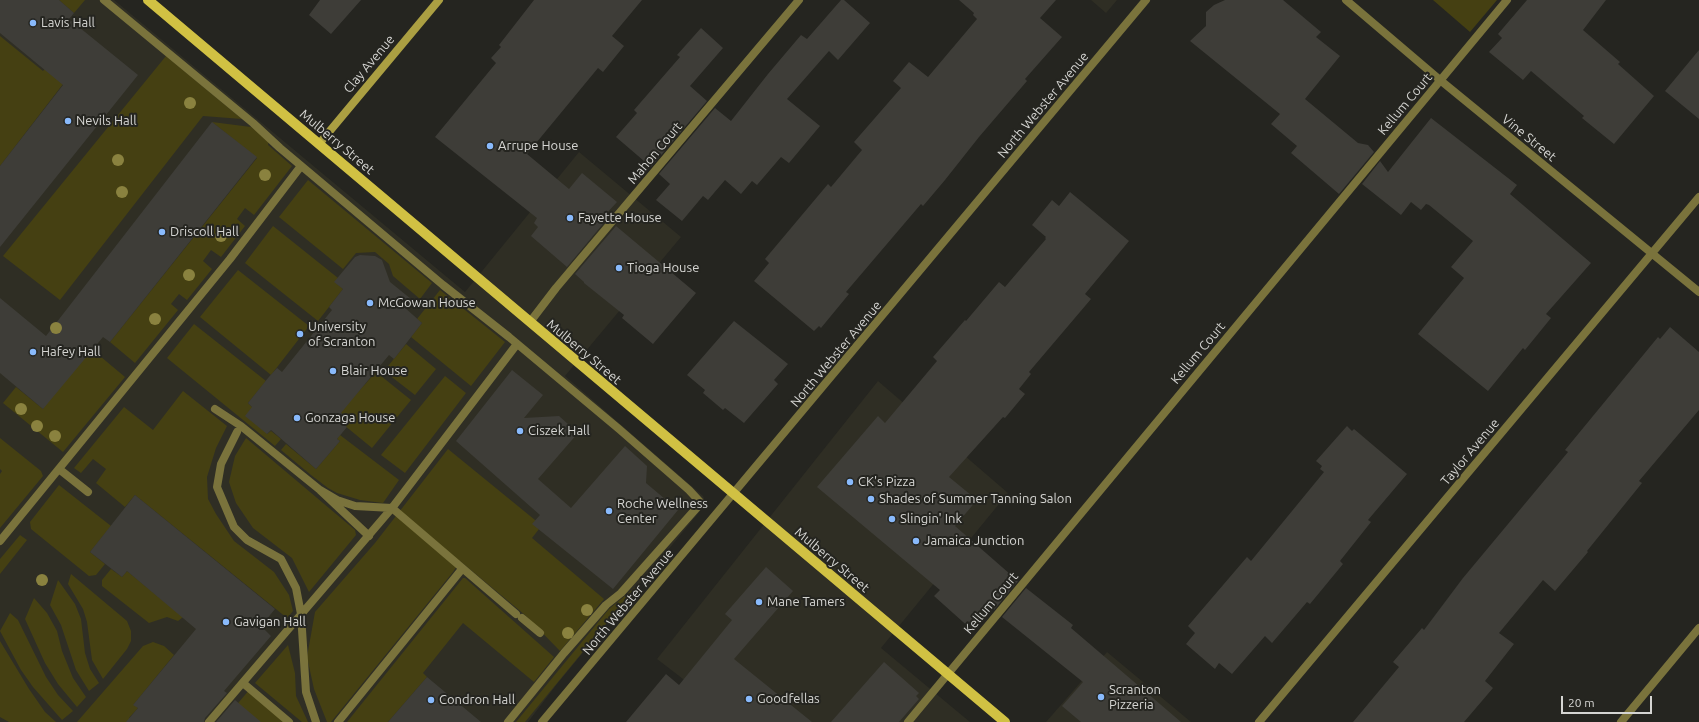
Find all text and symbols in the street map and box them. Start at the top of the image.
place label: Lavis Hall [41,15,95,31]
marker: Lavis Hall [28,18,38,28]
street label: Clay Avenue [340,32,398,96]
street label: North Webster Avenue [994,49,1092,161]
street label: Kellum Court [1374,70,1436,138]
street label: Mulberry Street [297,106,377,178]
street label: Vine Street [1499,111,1559,165]
place label: Nevils Hall [76,113,137,129]
marker: Nevils Hall [63,116,73,126]
street label: Mahon Court [624,119,686,187]
place label: Arrupe House [498,138,578,154]
marker: Arrupe House [485,141,495,151]
place label: Fayette House [578,210,662,226]
marker: Fayette House [565,213,575,223]
place label: Driscoll Hall [170,224,239,240]
marker: Driscoll Hall [157,227,167,237]
place label: Tioga House [627,260,699,276]
marker: Tioga House [614,263,624,273]
place label: McGowan House [378,295,476,311]
marker: McGowan House [365,298,375,308]
street label: North Webster Avenue [787,298,885,410]
street label: Mulberry Street [544,316,624,388]
place label: University of Scranton [308,319,376,350]
street label: Kellum Court [1167,319,1229,387]
marker: University of Scranton [295,329,305,339]
place label: Hafey Hall [41,344,101,360]
marker: Hafey Hall [28,347,38,357]
place label: Blair House [341,363,407,379]
marker: Blair House [328,366,338,376]
place label: Gonzaga House [305,410,395,426]
marker: Gonzaga House [292,413,302,423]
street label: Taylor Avenue [1438,415,1502,489]
place label: Ciszek Hall [528,423,590,439]
marker: Ciszek Hall [515,426,525,436]
place label: CK's Pizza [858,474,915,490]
marker: CK's Pizza [845,477,855,487]
place label: Shades of Summer Tanning Salon [879,491,1072,507]
marker: Shades of Summer Tanning Salon [866,494,876,504]
place label: Roche Wellness Center [617,496,708,527]
marker: Roche Wellness Center [604,506,614,516]
place label: Slingin' Ink [900,511,962,527]
marker: Slingin' Ink [887,514,897,524]
street label: Mulberry Street [792,524,872,596]
place label: Jamaica Junction [924,533,1024,549]
marker: Jamaica Junction [911,536,921,546]
street label: North Webster Avenue [579,546,677,658]
street label: Kellum Court [960,569,1022,637]
place label: Mane Tamers [767,594,845,610]
marker: Mane Tamers [754,597,764,607]
place label: Gavigan Hall [234,614,306,630]
marker: Gavigan Hall [221,617,231,627]
place label: Scranton Pizzeria [1109,682,1161,713]
scale bar [1563,688,1654,714]
place label: Goodfellas [757,691,820,707]
place label: Condron Hall [439,692,515,708]
marker: Scranton Pizzeria [1096,692,1106,702]
marker: Goodfellas [744,694,754,704]
marker: Condron Hall [426,695,436,705]
text: 20 m [1568,696,1595,709]

